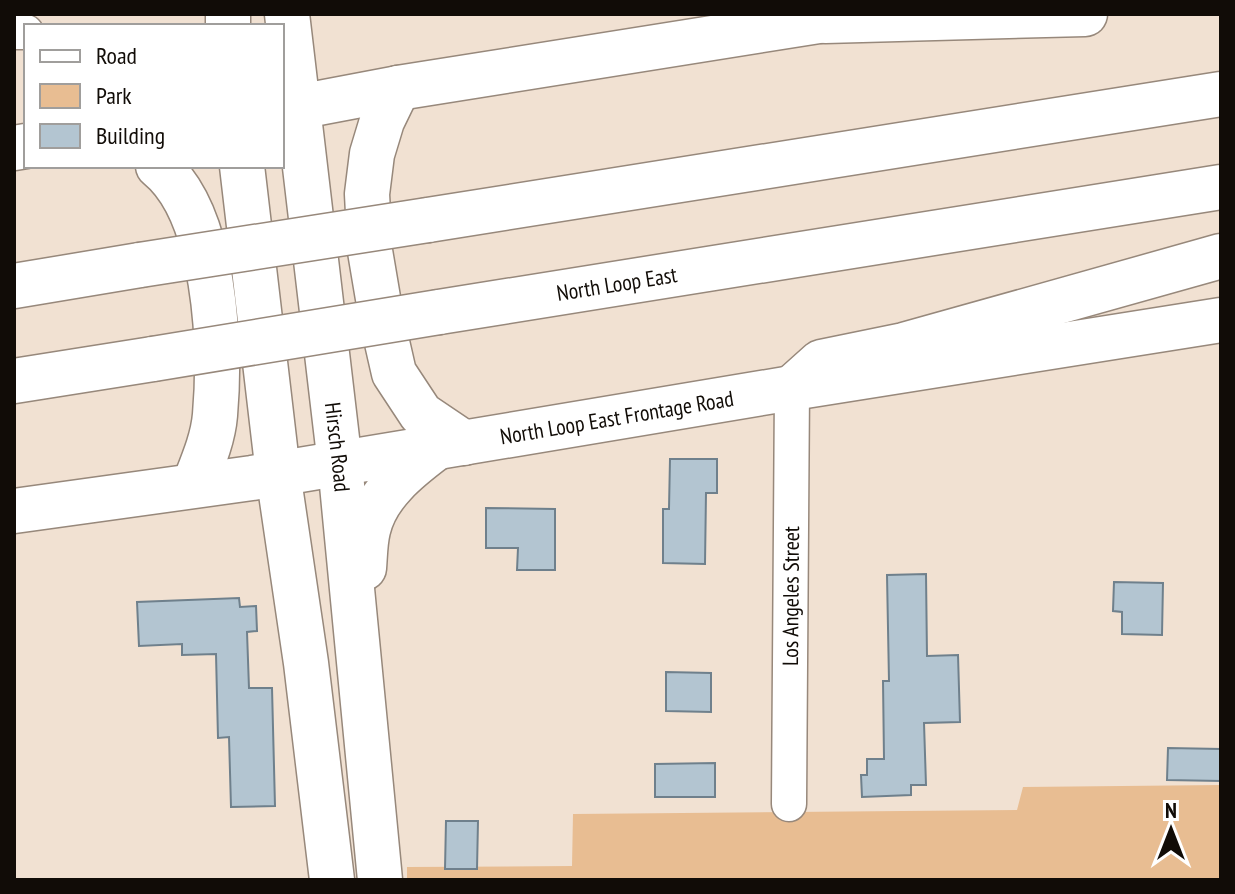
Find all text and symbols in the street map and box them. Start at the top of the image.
legend [24,24,284,168]
text: Road [96,40,137,71]
text: Park [96,80,132,111]
text: Building [96,120,165,151]
street label: North Loop East [555,260,679,307]
street label: North Loop East Frontage Road [498,384,736,450]
street label: Hirsch Road [319,401,357,493]
street label: Los Angeles Street [776,526,805,666]
north arrow [1131,790,1211,870]
text: N [1165,796,1177,824]

